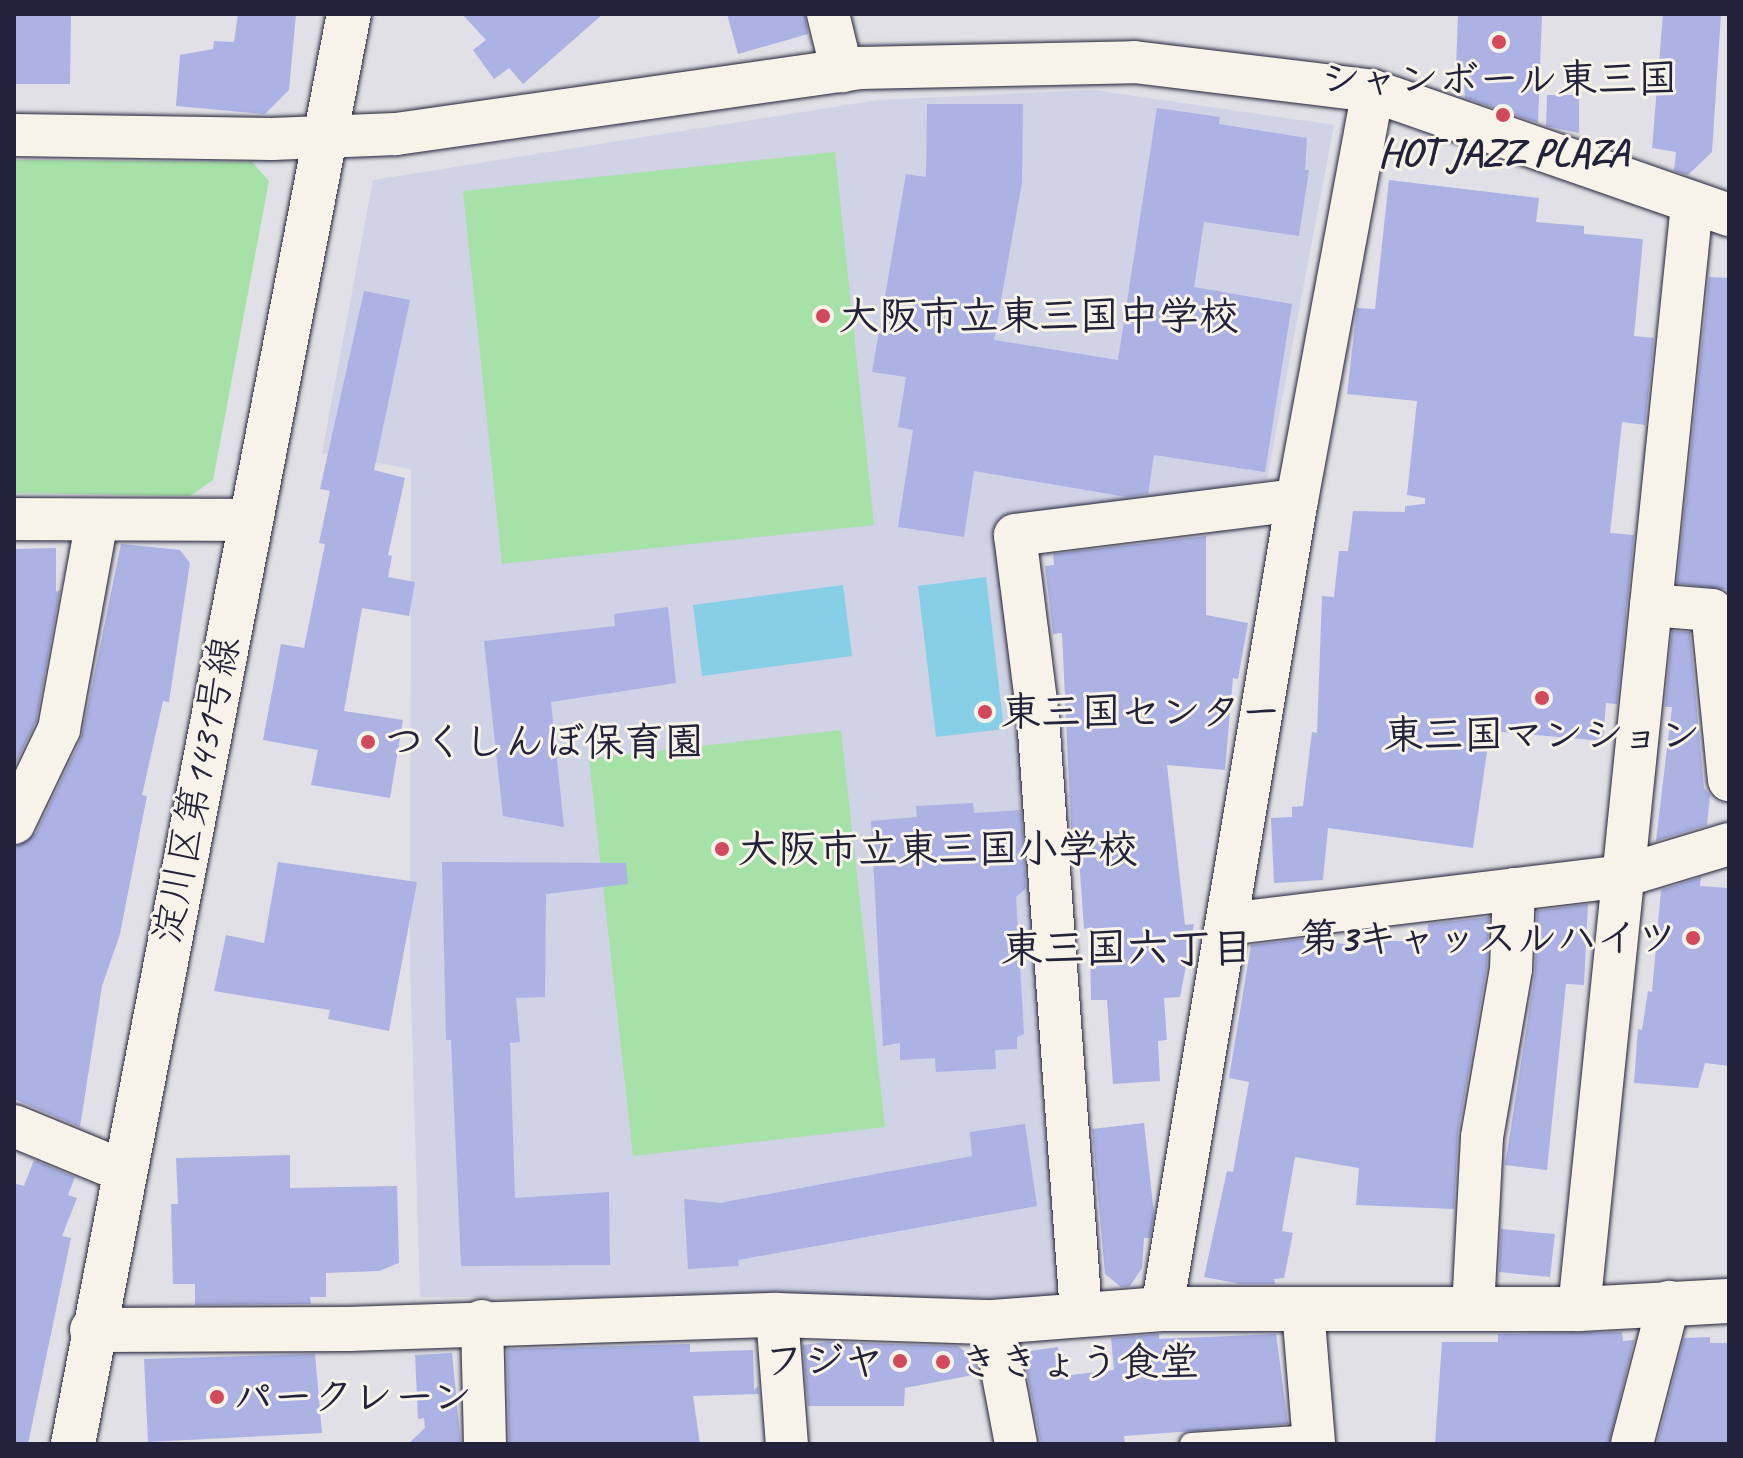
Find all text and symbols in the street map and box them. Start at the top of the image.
marker: シャンボール東三国 [1490,33,1508,51]
place label: シャンボール東三国 [1319,55,1679,103]
marker: HOT JAZZ PLAZA [1494,106,1512,124]
place label: HOT JAZZ PLAZA [1377,128,1629,176]
place label: 大阪市立東三国中学校 [839,292,1239,340]
marker: 大阪市立東三国中学校 [814,307,832,325]
street label: 淀川区第1431号線 [143,632,249,948]
place label: 東三国センター [1001,688,1281,736]
marker: 東三国マンション [1533,689,1551,707]
marker: 東三国センター [976,703,994,721]
place label: 東三国マンション [1382,711,1702,759]
place label: つくしんぼ保育園 [384,718,704,766]
marker: つくしんぼ保育園 [359,733,377,751]
place label: 大阪市立東三国小学校 [738,825,1138,873]
marker: 大阪市立東三国小学校 [713,840,731,858]
place label: 第3キャッスルハイツ [1299,914,1677,962]
district label: 東三国六丁目 [1001,924,1253,974]
marker: 第3キャッスルハイツ [1684,929,1702,947]
place label: フジヤ [764,1337,884,1385]
place label: ききょう食堂 [959,1338,1199,1386]
marker: フジヤ [891,1352,909,1370]
marker: ききょう食堂 [934,1353,952,1371]
place label: パークレーン [233,1373,475,1421]
marker: パークレーン [208,1388,226,1406]

